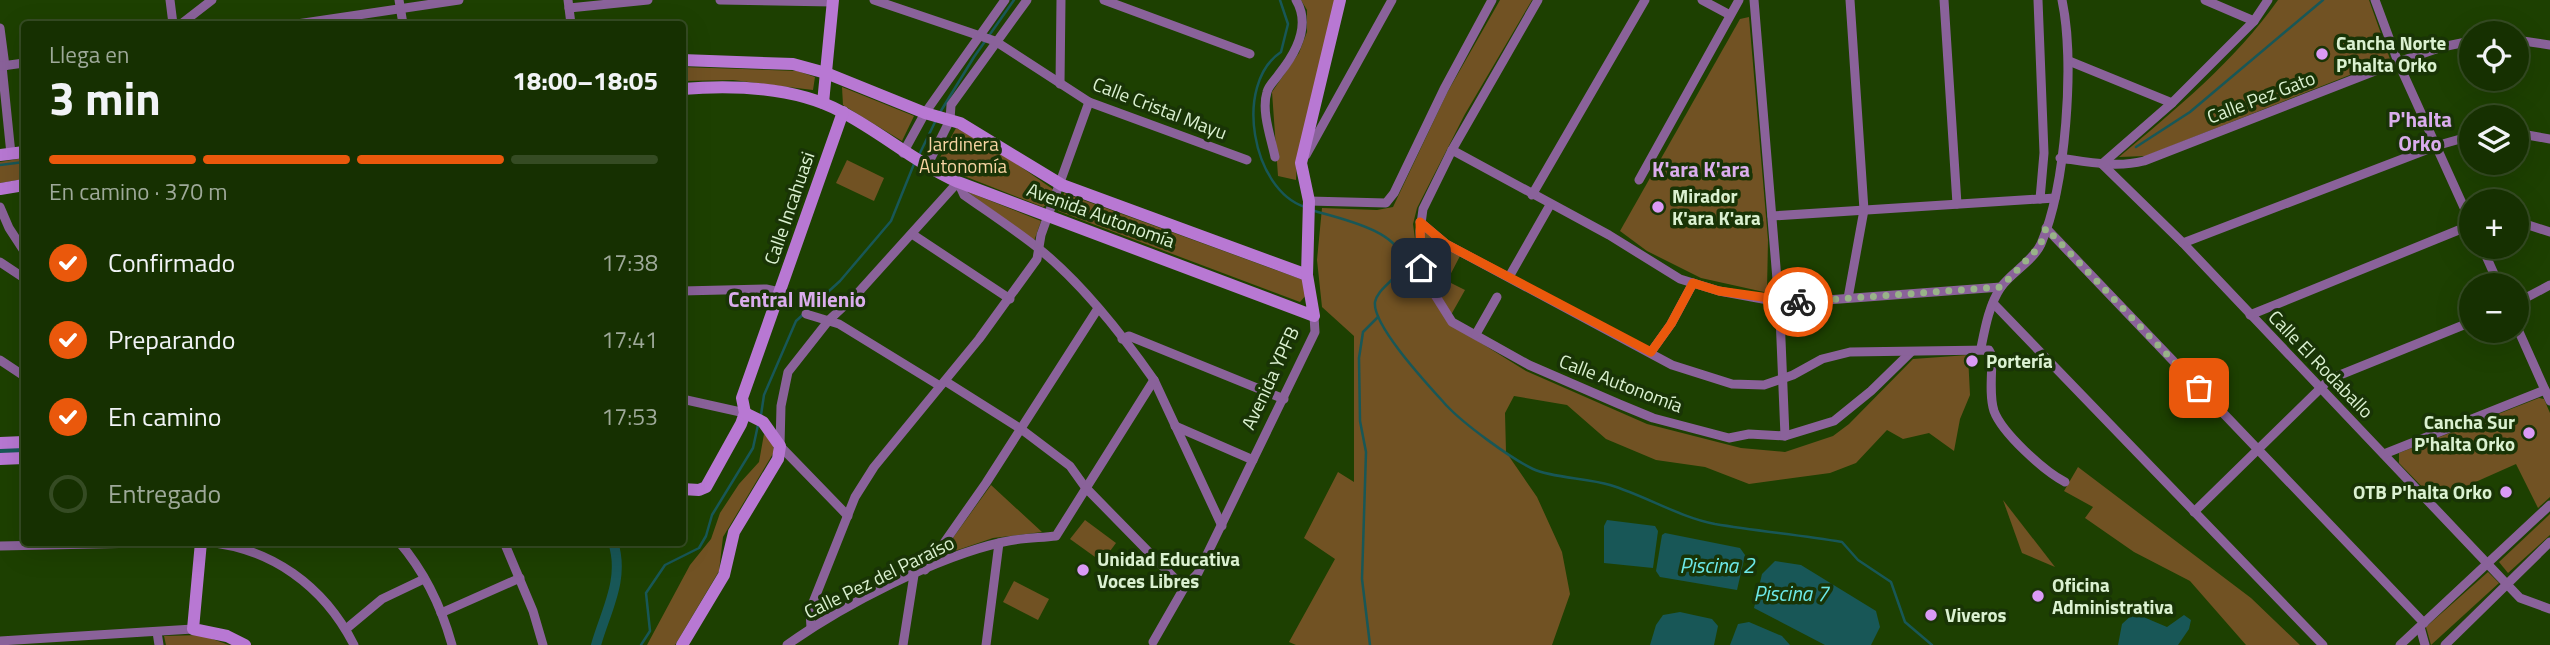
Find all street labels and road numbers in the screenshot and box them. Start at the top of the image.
street label: Calle Pez Gato [2202,63,2319,130]
street label: Calle Cristal Mayu [1089,69,1231,146]
street label: Calle Incahuasi [756,147,821,268]
street label: Avenida Autonomía [1023,174,1180,255]
street label: Calle El Rodaballo [2262,303,2381,424]
street label: Avenida YPFB [1233,321,1306,434]
street label: Calle Autonomía [1555,346,1688,420]
street label: Calle Pez del Paraíso [799,528,959,626]

